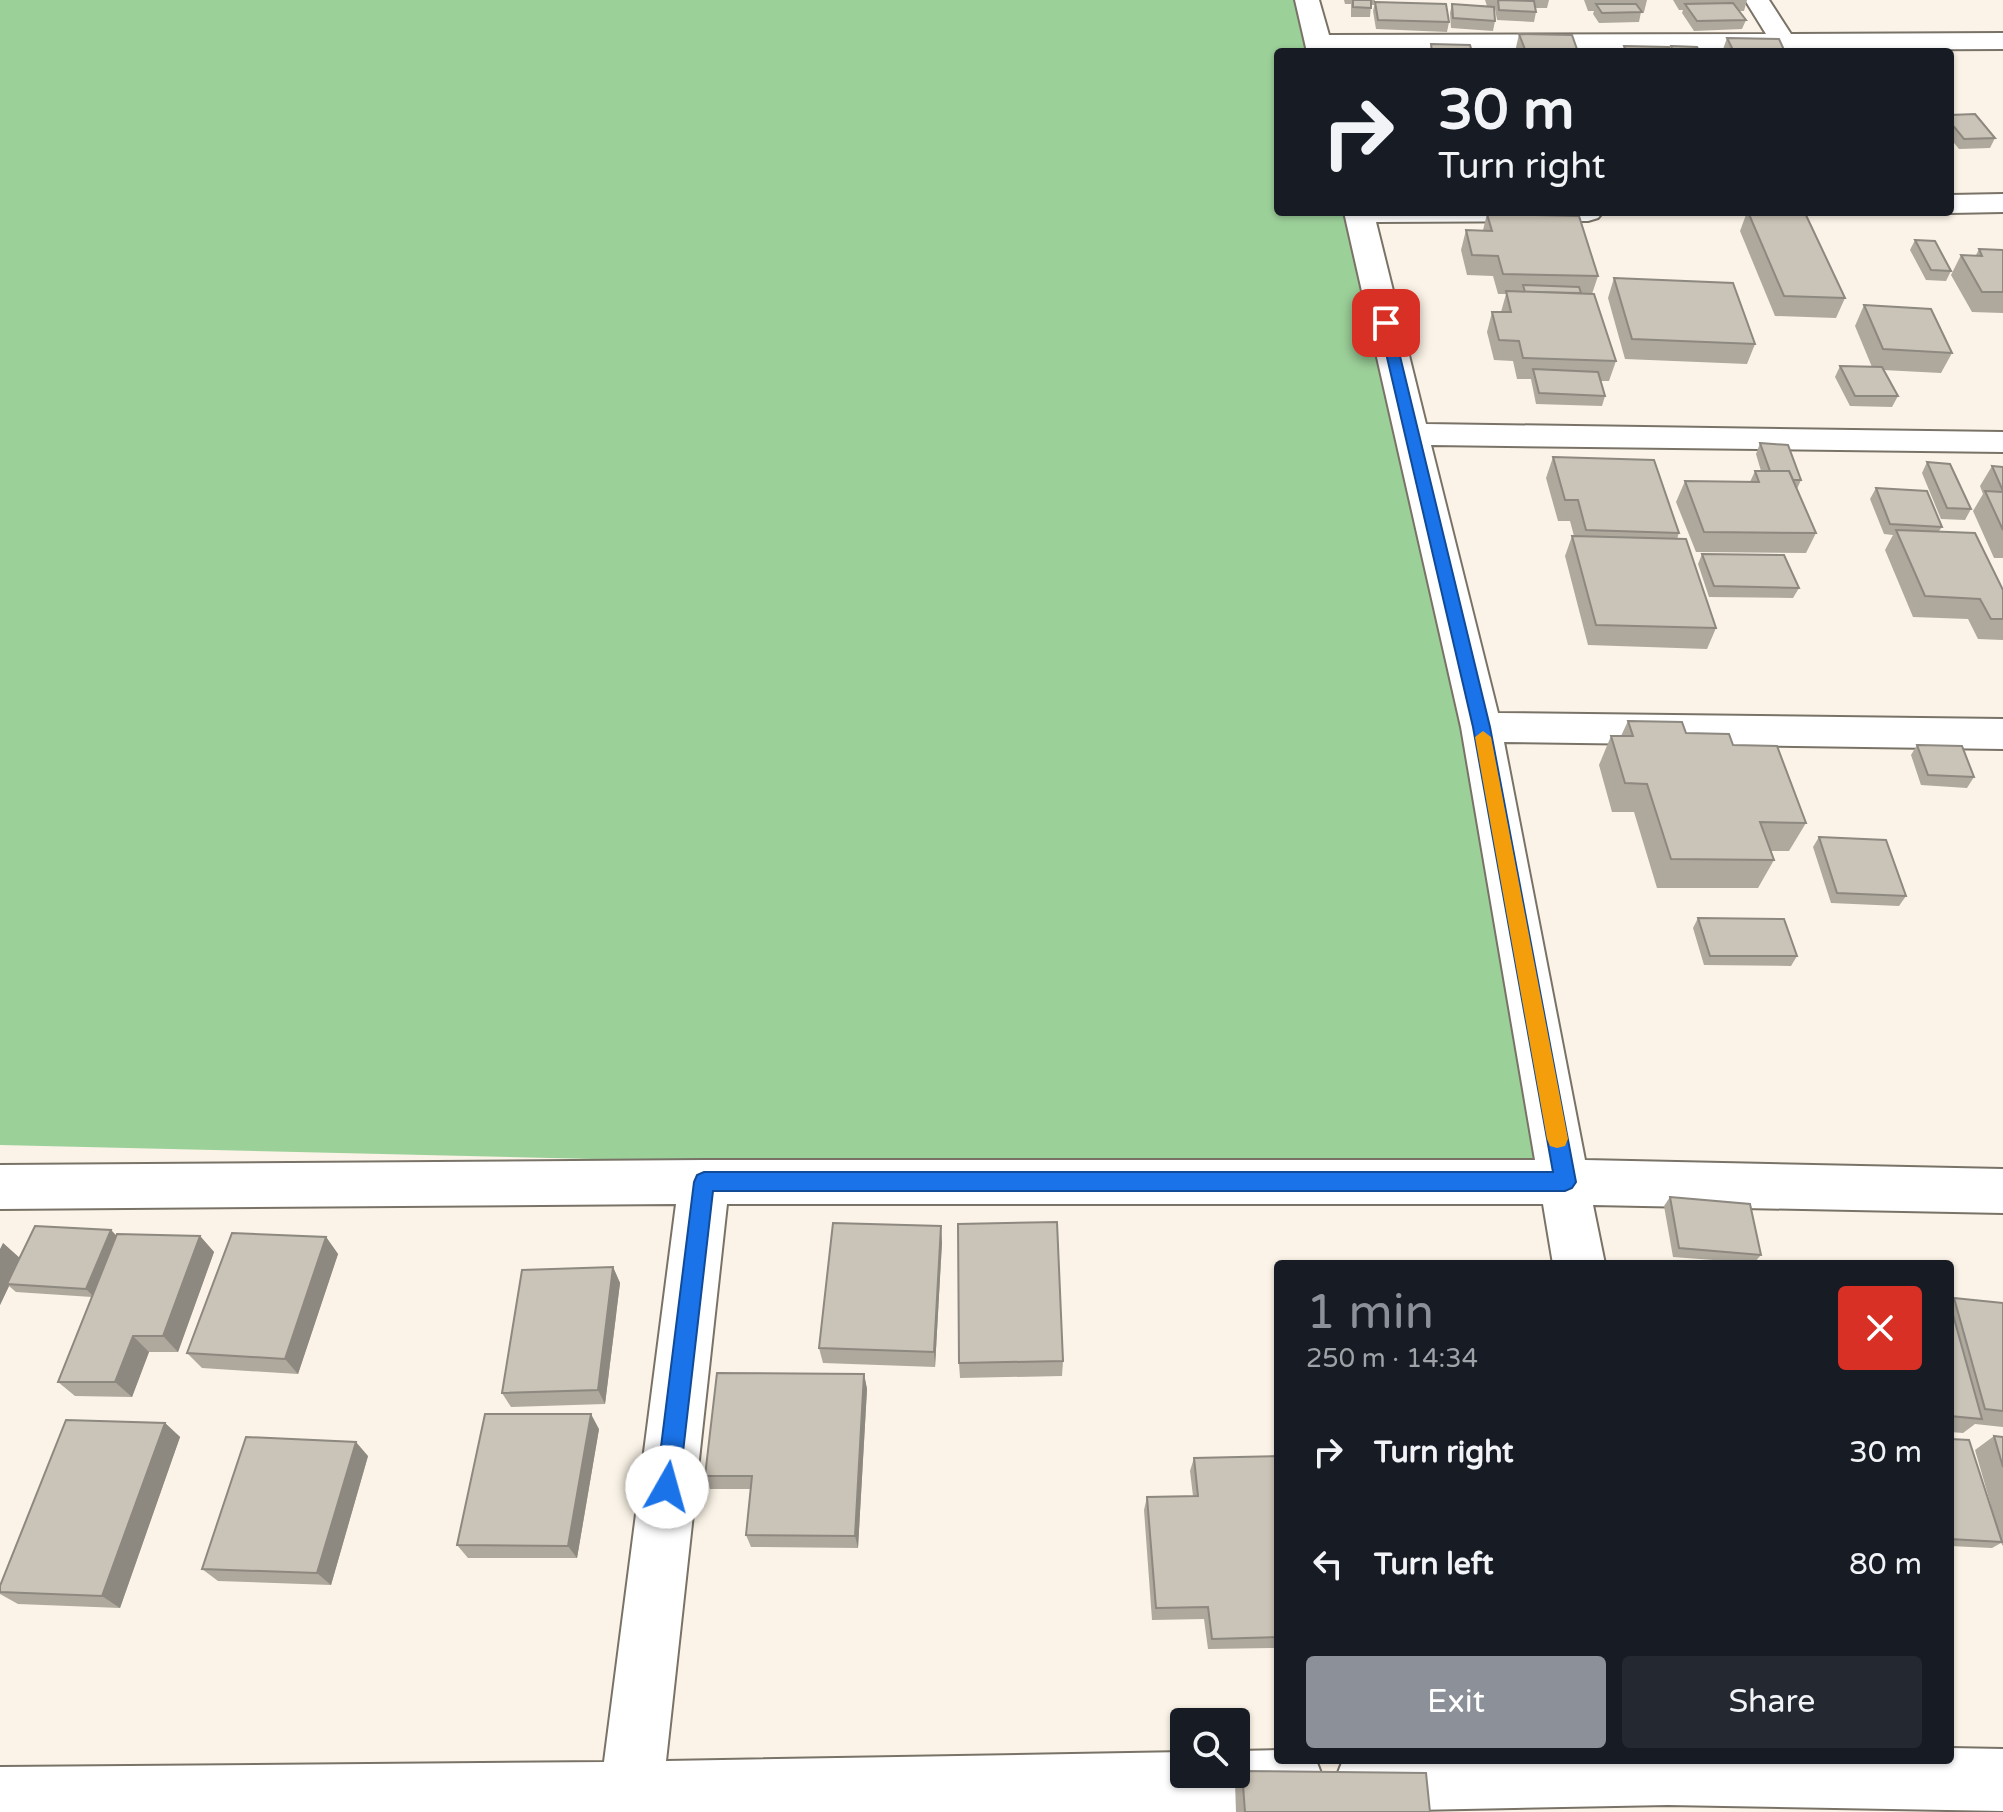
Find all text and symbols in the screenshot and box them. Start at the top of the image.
text: 30 m [1438,77,1574,144]
icon: right [1306,80,1410,184]
text: Turn right [1438,145,1605,188]
pin [1352,289,1420,357]
icon: arrive [1364,301,1408,345]
text: 1 min [1306,1284,1434,1342]
button: close [1838,1286,1922,1370]
text: 250 m · 14:34 [1306,1343,1478,1374]
icon: right [1306,1430,1350,1474]
text: Turn right [1374,1434,1514,1471]
text: 30 m [1849,1434,1922,1471]
position arrow [625,1445,709,1529]
icon: left [1306,1542,1350,1586]
text: Turn left [1374,1546,1493,1583]
text: 80 m [1849,1546,1922,1583]
button: Exit [1306,1656,1606,1748]
button: Share [1622,1656,1922,1748]
map controls [1170,1708,1250,1788]
button: search [1170,1708,1250,1788]

